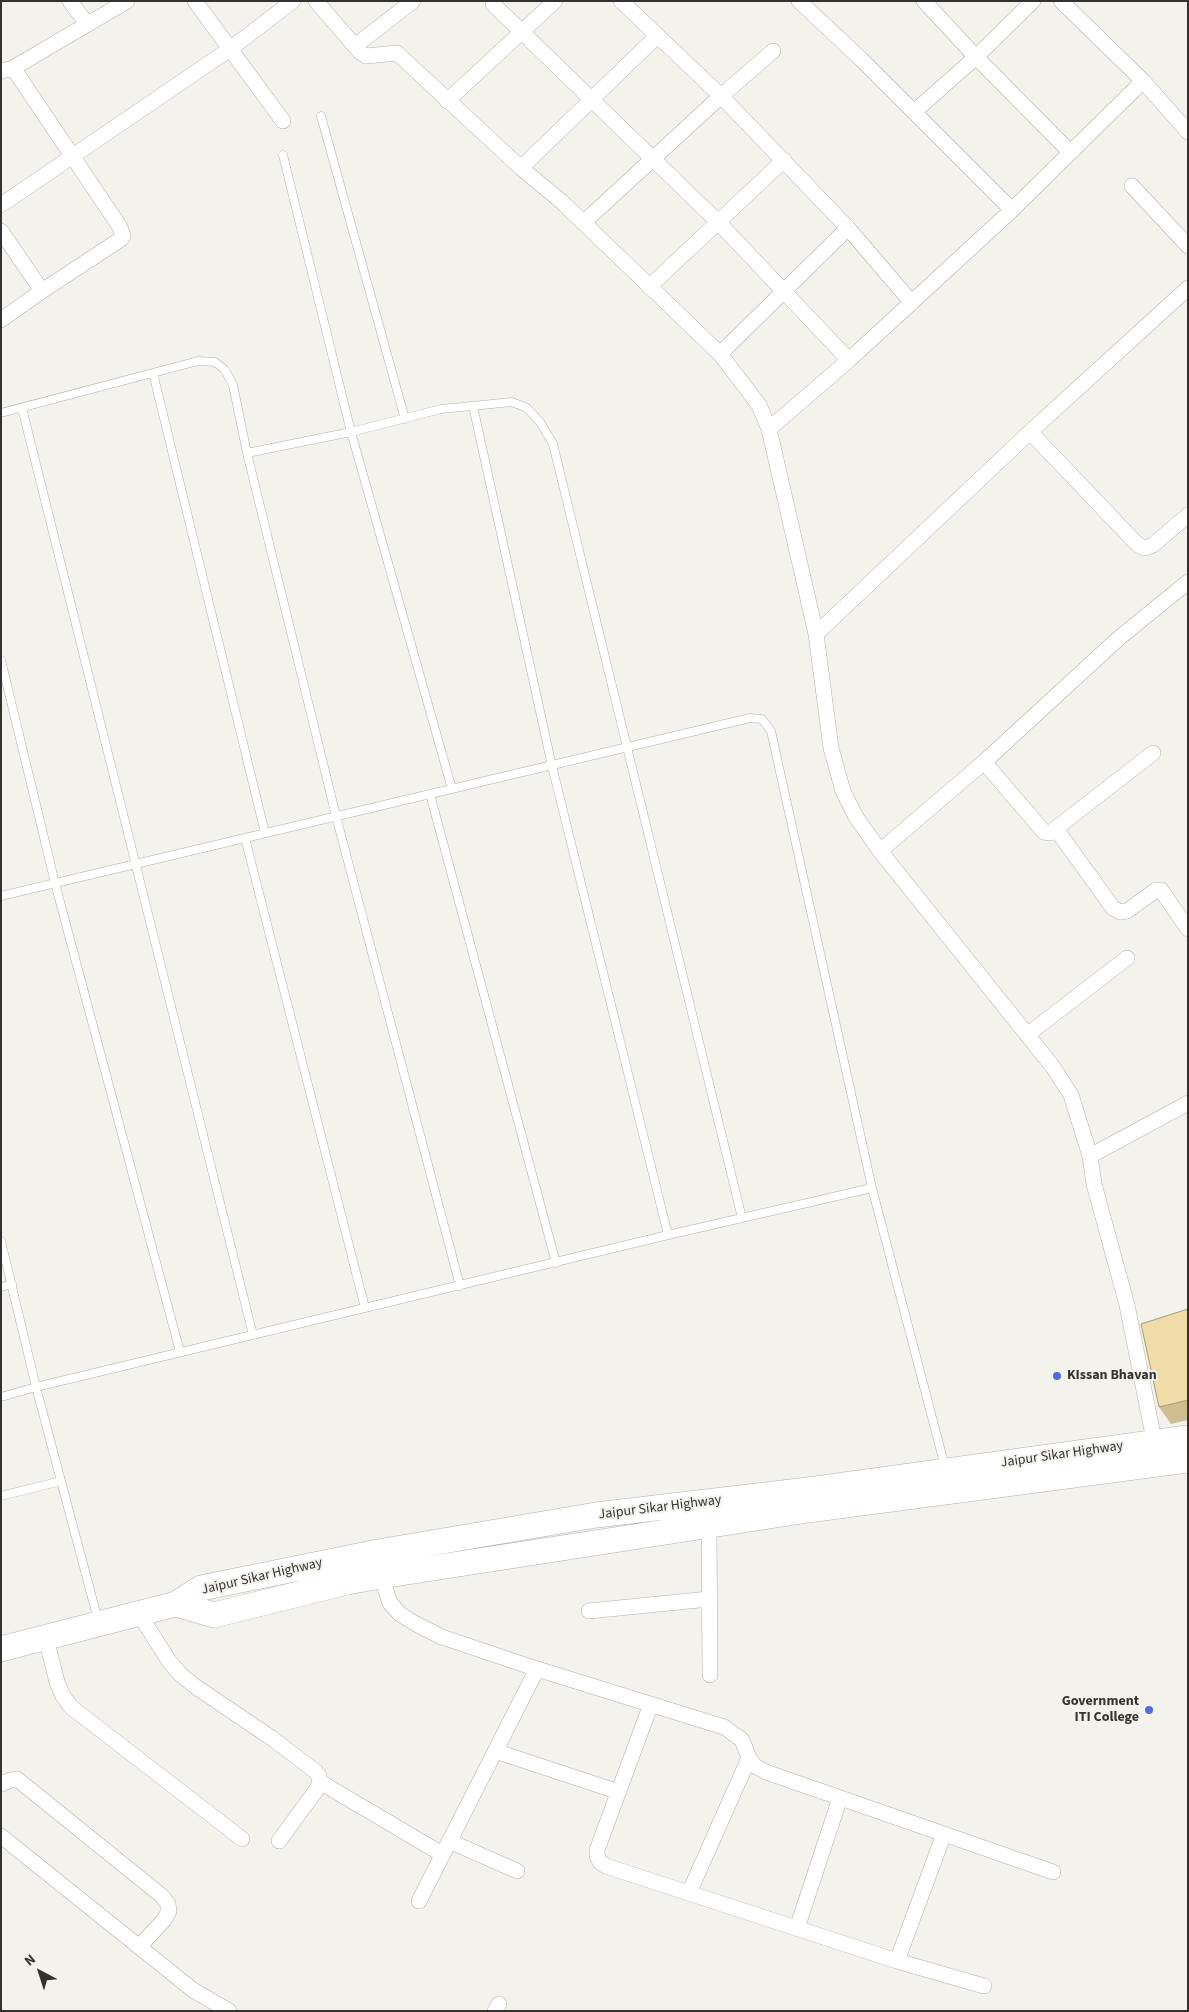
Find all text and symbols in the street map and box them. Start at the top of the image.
place label: KIssan Bhavan [1067,1368,1157,1384]
marker: KIssan Bhavan [1051,1370,1063,1382]
street label: Jaipur Sikar Highway [1000,1438,1124,1472]
street label: Jaipur Sikar Highway [598,1492,722,1524]
street label: Jaipur Sikar Highway [200,1555,324,1599]
place label: Government ITI College [1062,1694,1139,1726]
marker: Government ITI College [1143,1704,1155,1716]
north arrow [15,1947,65,1997]
text: N [20,1950,40,1971]

